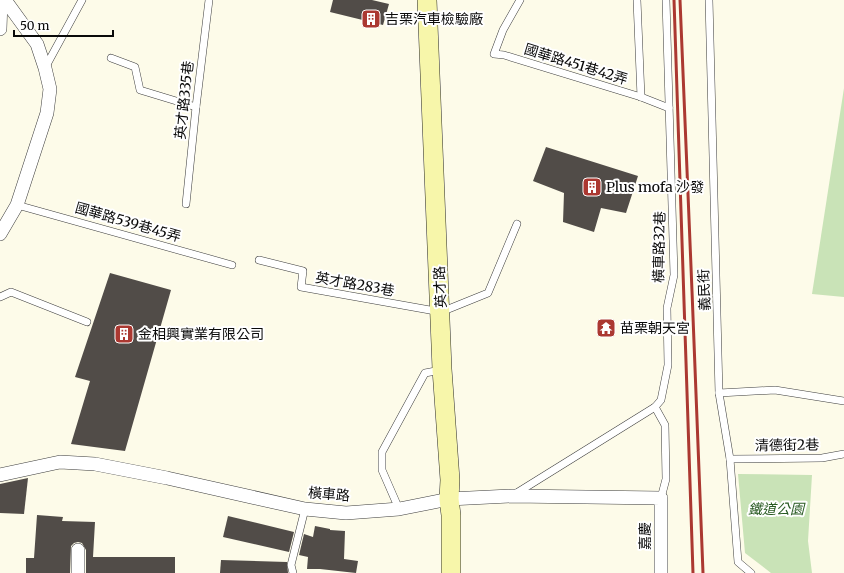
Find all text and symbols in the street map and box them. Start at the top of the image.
building icon: 吉栗汽車檢驗廠 [360,8,382,30]
place label: 吉栗汽車檢驗廠 [385,10,483,28]
scale bar [14,12,113,38]
text: 50 m [20,18,49,33]
street label: 國華路451巷42弄 [522,40,630,88]
street label: 英才路335巷 [171,60,197,140]
building icon: Plus mofa 沙發 [581,176,603,198]
place label: Plus mofa 沙發 [606,178,704,196]
street label: 國華路539巷45弄 [73,198,183,246]
street label: 橫車路32巷 [649,211,669,283]
street label: 英才路 [430,266,450,308]
street label: 英才路283巷 [314,268,396,300]
street label: 義民街 [694,269,714,311]
temple icon: 苗栗朝天宮 [595,317,617,339]
place label: 苗栗朝天宮 [620,319,690,337]
building icon: 金相興實業有限公司 [113,323,135,345]
place label: 金相興實業有限公司 [138,325,264,343]
street label: 清德街2巷 [755,435,819,455]
street label: 橫車路 [307,483,351,505]
park label: 鐵道公園 [748,500,806,518]
street label: 嘉慶 [636,522,654,550]

